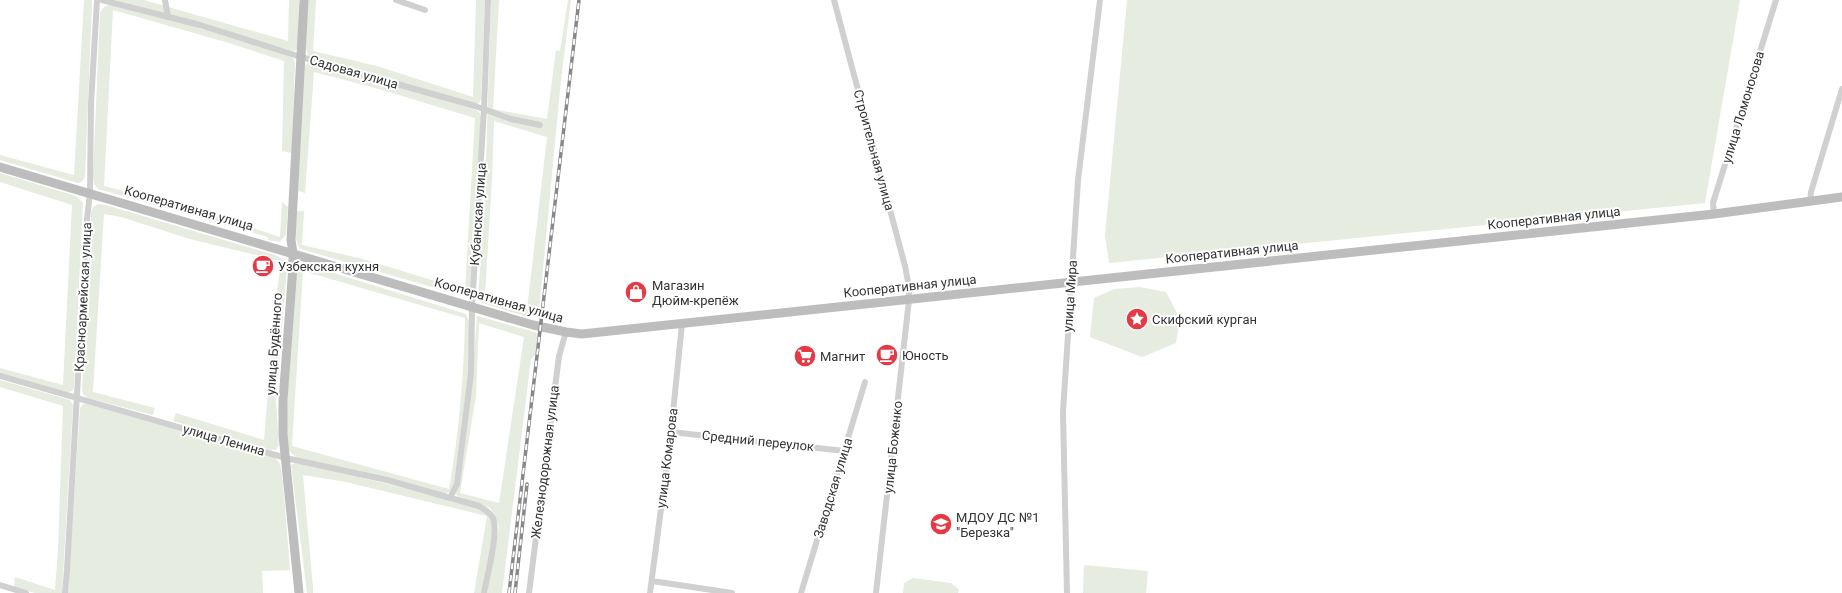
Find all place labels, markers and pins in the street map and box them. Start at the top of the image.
cafe icon: Узбекская кухня [250,253,276,279]
place label: Узбекская кухня [278,259,379,274]
place label: Магазин Дюйм-крепёж [652,278,739,308]
shop icon: Магазин Дюйм-крепёж [623,279,649,305]
place icon: Скифский курган [1124,306,1150,332]
place label: Скифский курган [1152,312,1257,327]
cafe icon: Юность [874,342,900,368]
supermarket icon: Магнит [792,343,818,369]
place label: Юность [902,348,949,363]
place label: Магнит [820,349,865,364]
place label: МДОУ ДС №1 "Березка" [956,510,1039,540]
school or university icon: МДОУ ДС №1 "Березка" [928,511,954,537]

